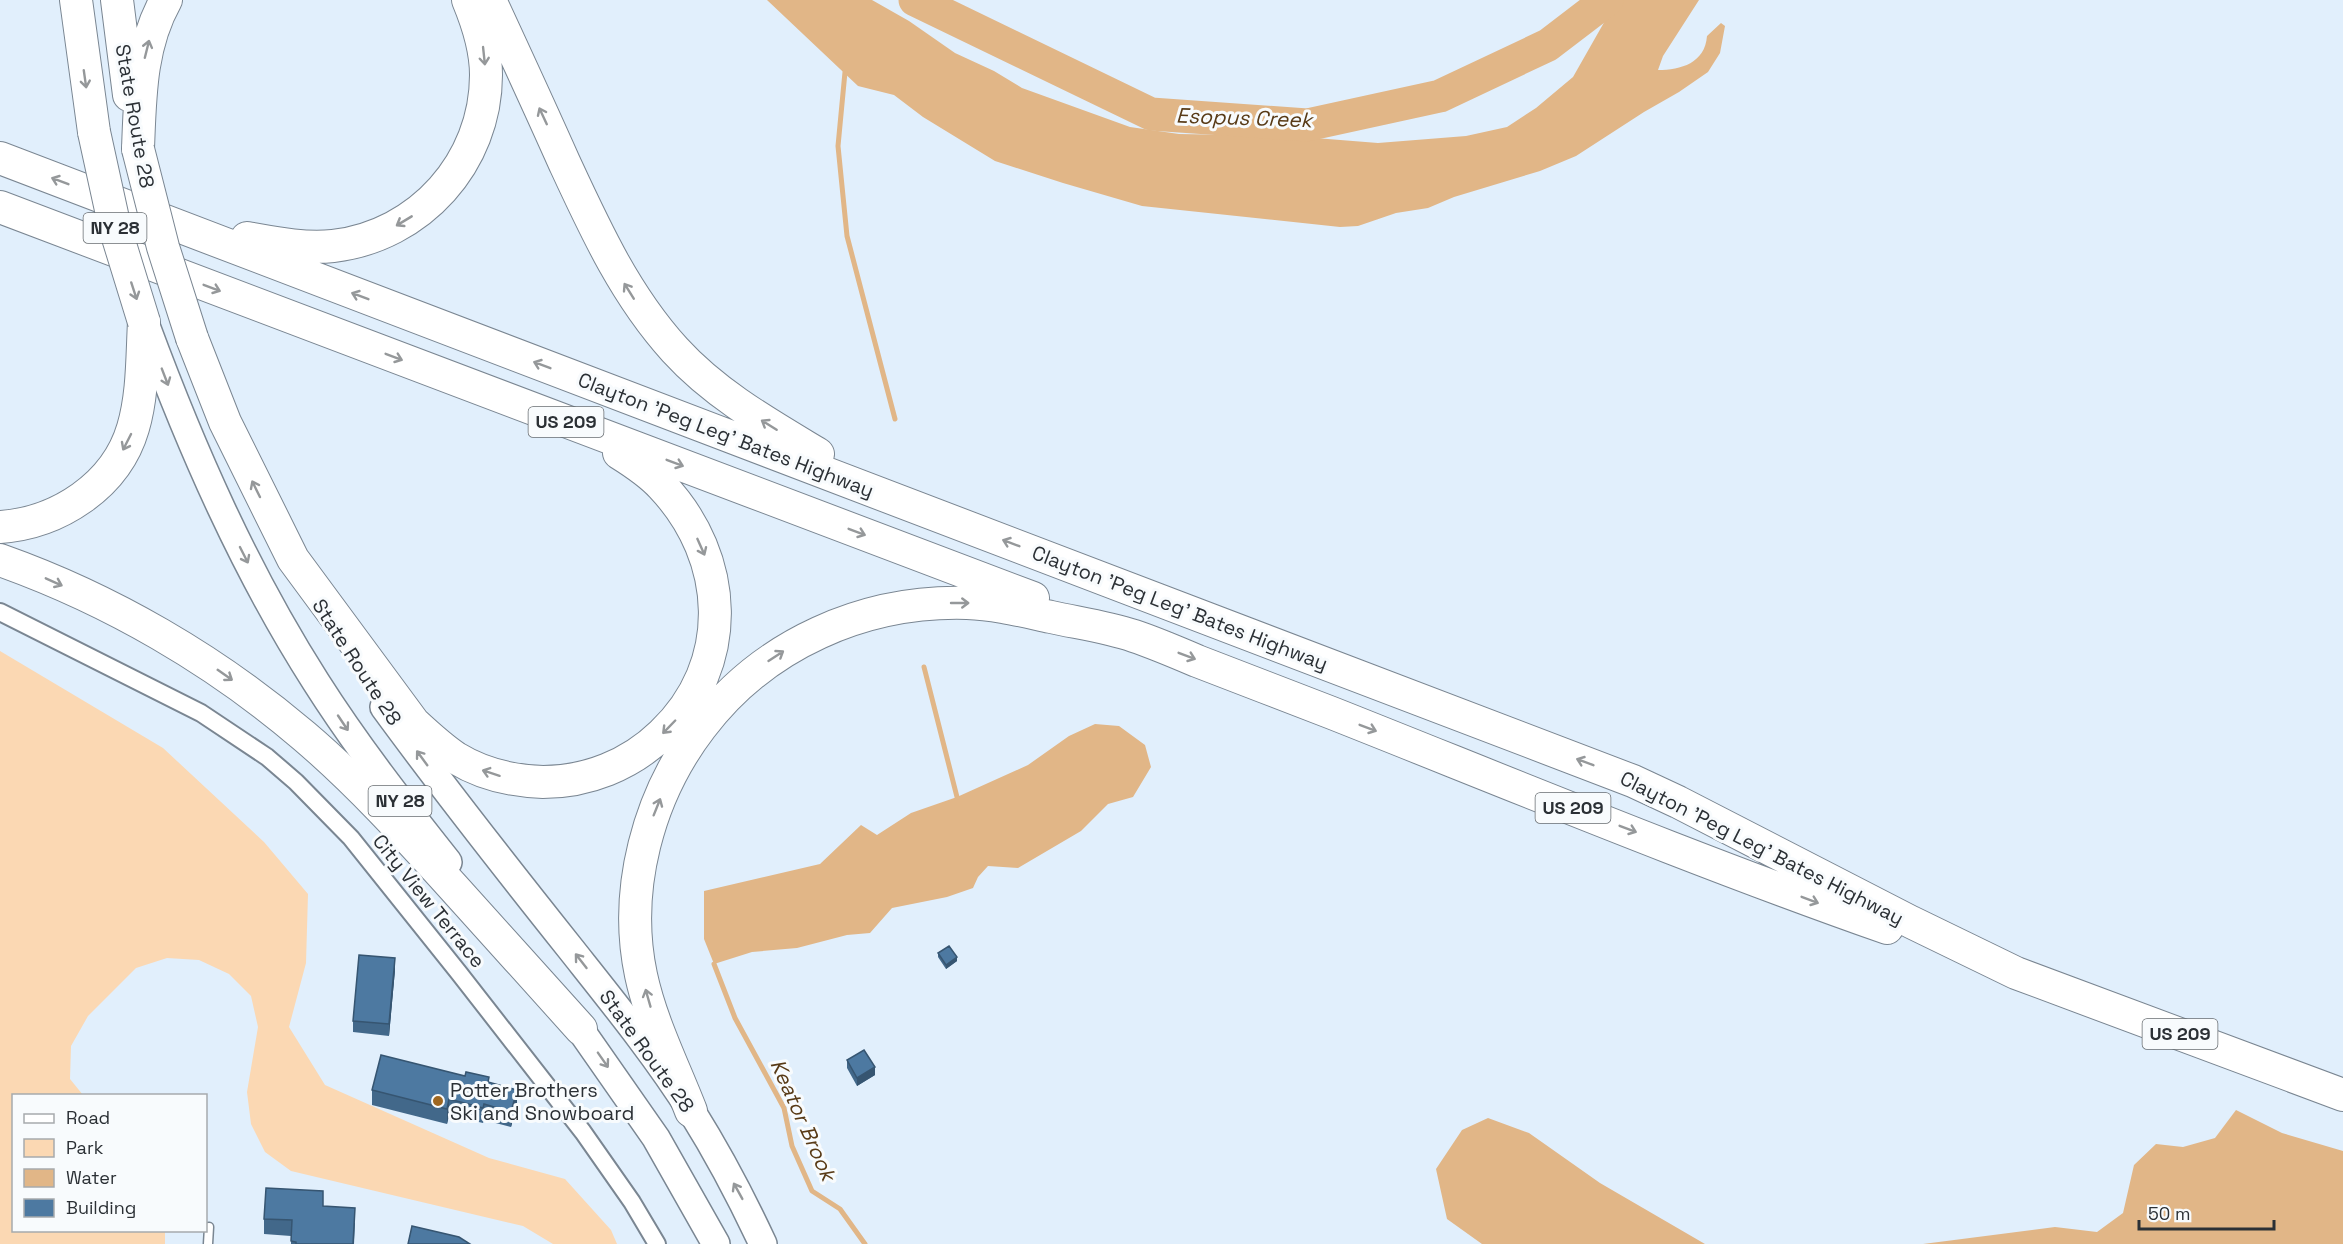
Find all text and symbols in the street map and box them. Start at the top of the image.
one-way arrow [142,40,154,59]
street label: State Route 28 [110,42,160,190]
one-way arrow [479,45,490,65]
one-way arrow [80,69,91,88]
water label: Esopus Creek [1176,102,1315,133]
one-way arrow [537,108,549,126]
one-way arrow [51,175,70,186]
road number: NY 28 [84,213,146,243]
one-way arrow [396,215,413,227]
one-way arrow [129,281,140,300]
one-way arrow [202,283,221,294]
one-way arrow [623,283,635,300]
one-way arrow [351,289,370,300]
one-way arrow [384,352,403,363]
one-way arrow [533,359,552,370]
street label: Clayton 'Peg Leg' Bates Highway [574,366,878,504]
one-way arrow [160,367,171,386]
road number: US 209 [528,407,604,437]
one-way arrow [761,418,778,430]
one-way arrow [120,432,132,450]
one-way arrow [665,458,683,469]
one-way arrow [250,480,262,498]
one-way arrow [847,527,866,538]
one-way arrow [696,537,708,555]
one-way arrow [1002,537,1021,548]
street label: Clayton 'Peg Leg' Bates Highway [1028,539,1332,677]
one-way arrow [239,546,250,564]
one-way arrow [45,576,63,588]
street label: State Route 28 [306,594,408,730]
one-way arrow [950,597,970,609]
one-way arrow [767,650,784,662]
one-way arrow [1177,652,1195,663]
one-way arrow [217,669,233,682]
one-way arrow [337,714,350,731]
one-way arrow [663,719,677,734]
one-way arrow [1358,723,1377,734]
one-way arrow [415,751,428,767]
one-way arrow [1577,756,1595,767]
street label: Clayton 'Peg Leg' Bates Highway [1616,765,1908,931]
one-way arrow [482,767,501,778]
road number: NY 28 [368,786,432,816]
road number: US 209 [1536,793,1610,823]
one-way arrow [652,798,663,816]
one-way arrow [1618,825,1637,836]
street label: City View Terrace [367,829,491,973]
one-way arrow [1800,895,1819,906]
one-way arrow [574,954,587,970]
street label: State Route 28 [594,984,700,1118]
one-way arrow [642,989,653,1008]
road number: US 209 [2142,1019,2218,1049]
one-way arrow [597,1052,609,1068]
water label: Keator Brook [765,1055,843,1187]
place label: Potter Brothers Ski and Snowboard [450,1077,634,1126]
legend [12,1094,207,1232]
marker: Potter Brothers Ski and Snowboard [431,1094,445,1108]
text: Road [66,1106,110,1129]
text: Park [66,1136,104,1159]
text: Water [66,1166,117,1189]
one-way arrow [731,1183,743,1200]
scale bar [2139,1193,2274,1231]
text: Building [66,1196,136,1219]
text: 50 m [2148,1202,2190,1225]

